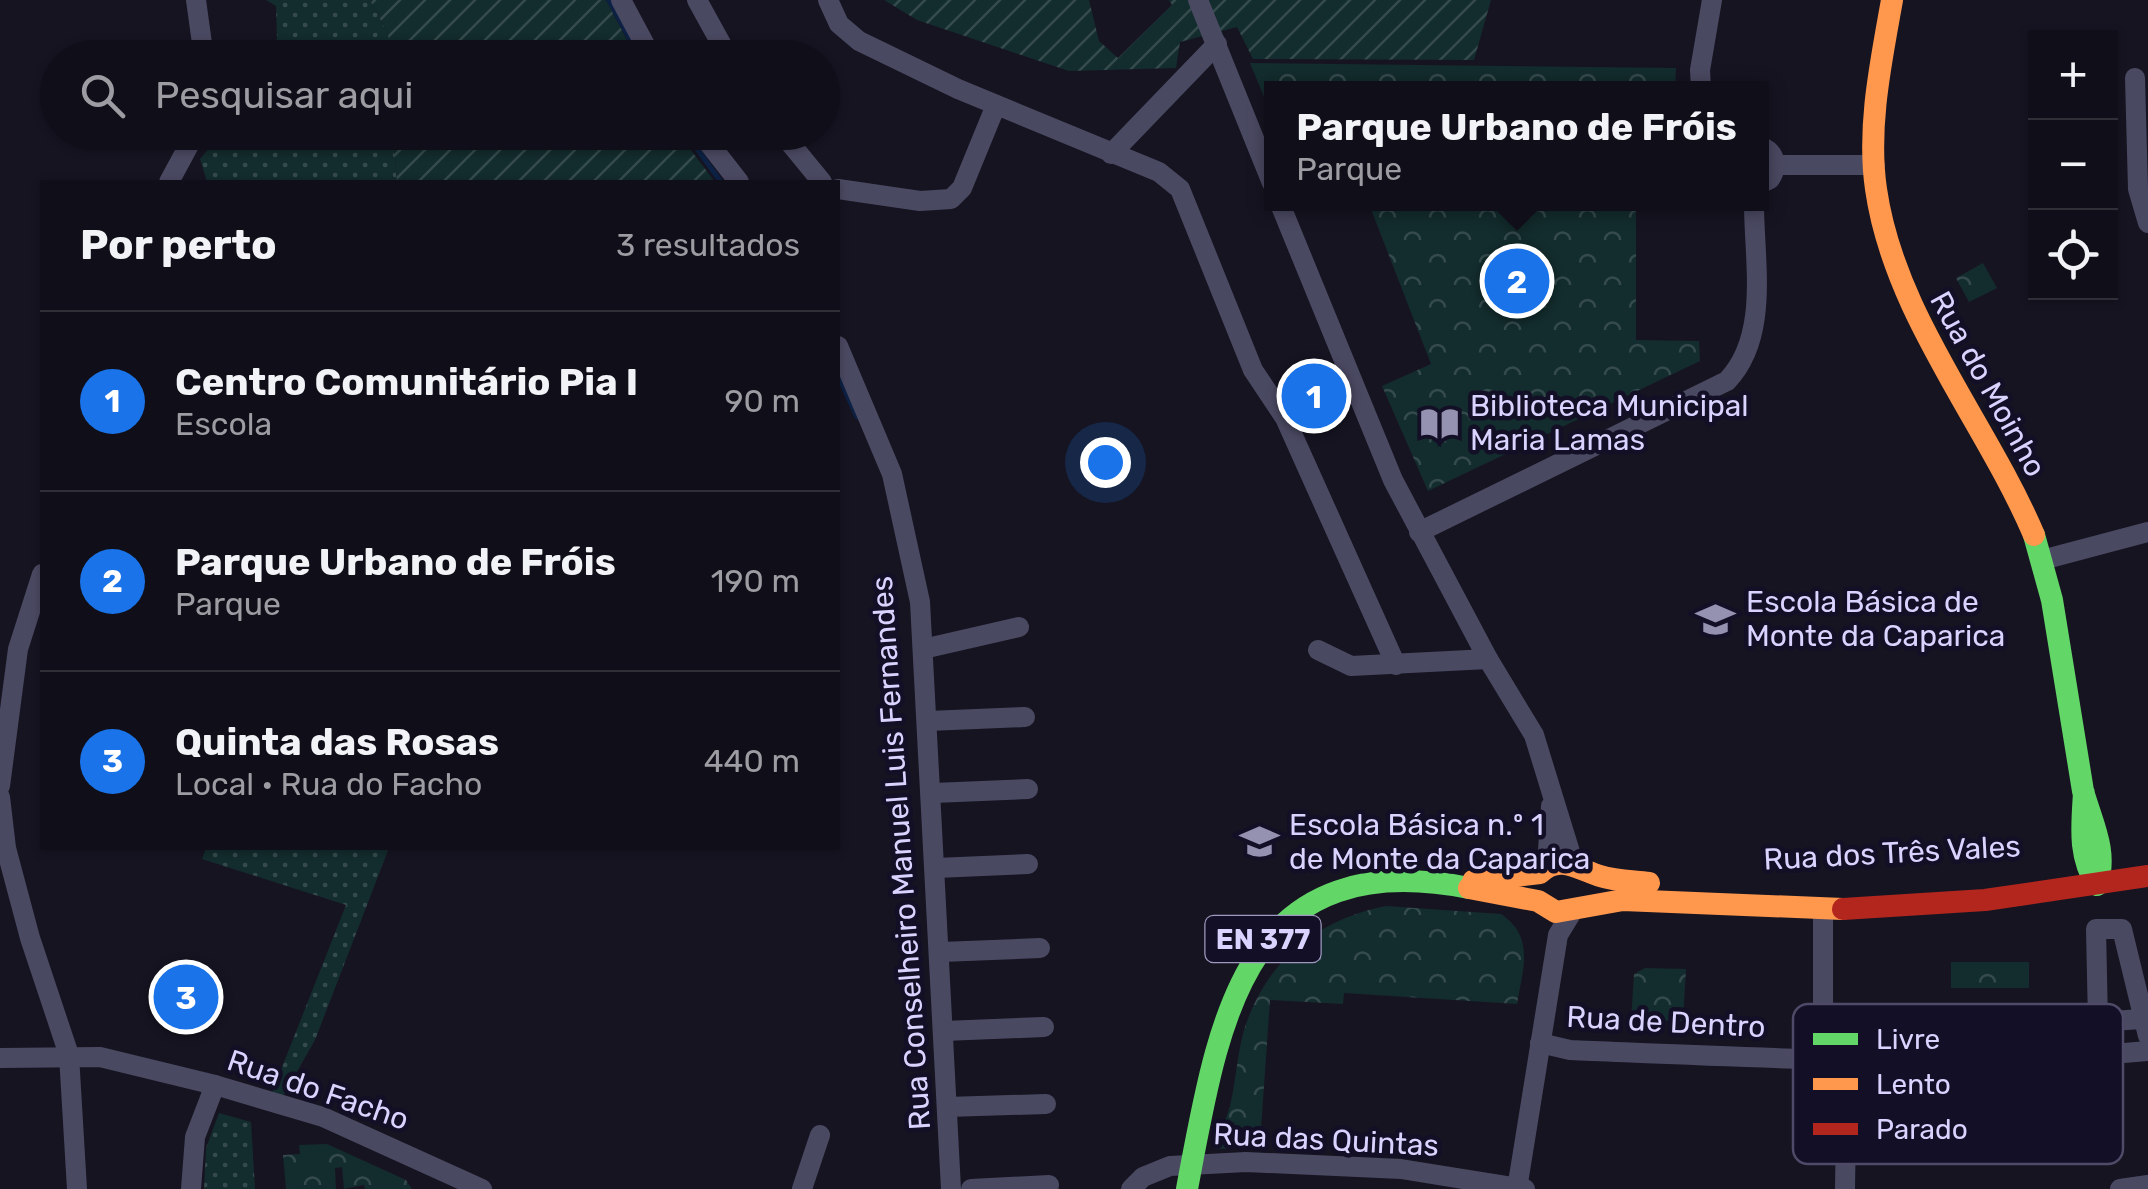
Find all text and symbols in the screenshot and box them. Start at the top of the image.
map controls [2028,30,2118,300]
button: + [2028,30,2118,120]
search box [40,40,840,150]
icon: search [75,68,130,123]
text: Pesquisar aqui [155,72,413,118]
popup [1264,81,1769,211]
text: Parque Urbano de Fróis [1296,104,1737,150]
button: − [2028,120,2118,210]
text: Parque [1296,150,1402,188]
button: locate [2028,210,2118,300]
text: Por perto [80,220,277,270]
text: 3 resultados [616,226,800,264]
pin: 2 [1484,244,1550,318]
street label: Rua do Moinho [1922,285,2054,483]
pin: 1 [1282,358,1346,434]
text: Centro Comunitário Pia I [175,359,638,405]
text: 1 [105,382,120,420]
text: 90 m [724,382,800,420]
place label: Biblioteca Municipal Maria Lamas [1470,388,1749,458]
library icon: Biblioteca Municipal Maria Lamas [1419,402,1461,444]
text: Escola [175,405,272,443]
your location [1080,437,1131,488]
text: Parque Urbano de Fróis [175,539,616,585]
text: 2 [102,562,123,600]
text: 190 m [711,562,800,600]
street label: Rua Conselheiro Manuel Luis Fernandes [864,575,938,1131]
place label: Escola Básica de Monte da Caparica [1746,584,2005,654]
text: Parque [175,585,281,623]
school or university icon: Escola Básica de Monte da Caparica [1695,598,1737,640]
text: Quinta das Rosas [175,719,499,765]
text: 3 [102,742,123,780]
text: 440 m [704,742,800,780]
text: Local · Rua do Facho [175,765,482,803]
place label: Escola Básica n.º 1 de Monte da Caparica [1289,807,1590,877]
school or university icon: Escola Básica n.º 1 de Monte da Caparica [1238,821,1280,863]
street label: Rua dos Três Vales [1763,828,2021,878]
road number: EN 377 [1206,916,1320,962]
pin: 3 [154,960,218,1034]
street label: Rua de Dentro [1566,999,1766,1045]
legend [1793,1004,2123,1164]
text: Livre [1876,1023,1940,1056]
street label: Rua do Facho [223,1042,413,1138]
text: Lento [1876,1068,1951,1101]
text: Parado [1876,1113,1968,1146]
street label: Rua das Quintas [1212,1116,1440,1164]

